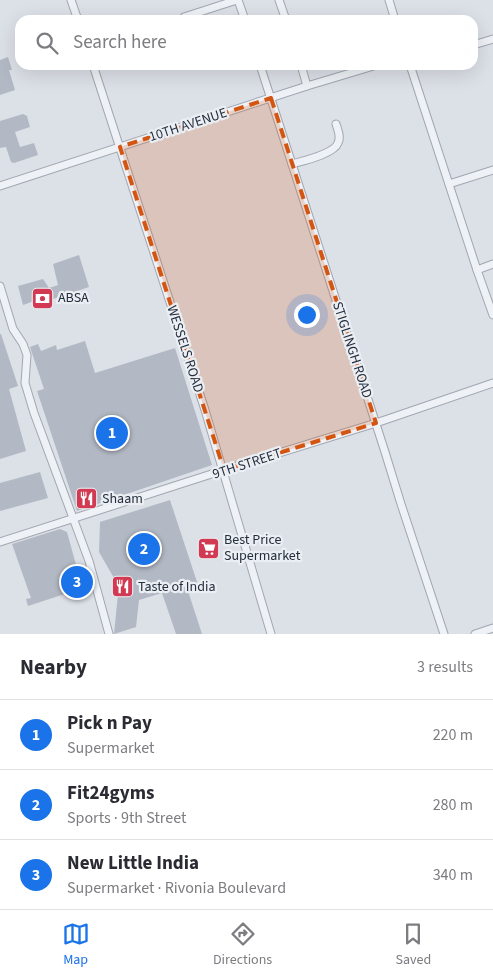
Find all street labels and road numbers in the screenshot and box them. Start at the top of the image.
street label: 10TH AVENUE [146,103,230,147]
street label: STIGLINGH ROAD [327,299,377,401]
street label: WESSELS ROAD [161,303,209,395]
street label: 9TH STREET [210,443,284,485]

